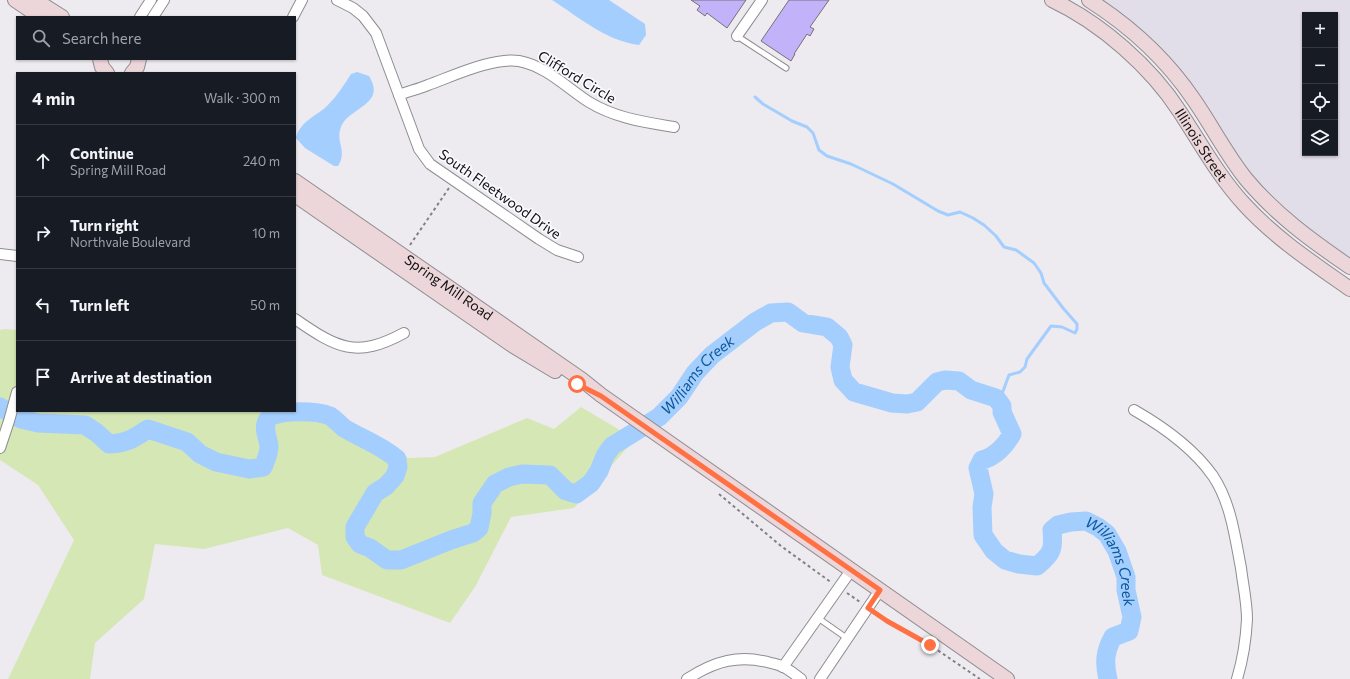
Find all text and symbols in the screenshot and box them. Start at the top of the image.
map controls [1302,12,1338,156]
button: + [1302,12,1338,48]
search box [16,16,296,60]
icon: search [30,27,52,49]
text: Search here [62,29,141,47]
street label: Clifford Circle [535,47,619,107]
button: − [1302,48,1338,84]
button: locate [1302,84,1338,120]
text: 4 min [32,88,75,109]
text: Walk · 300 m [204,90,280,106]
street label: Illinois Street [1172,105,1232,184]
button: layers [1302,120,1338,156]
text: Continue [70,144,134,162]
street label: South Fleetwood Drive [436,145,565,242]
icon: ahead [32,150,54,172]
text: 240 m [243,153,280,169]
text: Spring Mill Road [70,162,166,178]
text: Turn right [70,216,139,234]
icon: right [32,222,54,244]
text: 10 m [252,225,280,241]
text: Northvale Boulevard [70,234,191,250]
street label: Spring Mill Road [402,251,496,323]
icon: left [32,294,54,316]
text: Turn left [70,296,129,314]
text: 50 m [250,297,280,313]
water label: Williams Creek [657,331,738,418]
icon: arrive [32,366,54,388]
text: Arrive at destination [70,368,212,386]
route start [568,375,586,393]
water label: Williams Creek [1083,512,1140,609]
route end [921,636,939,654]

